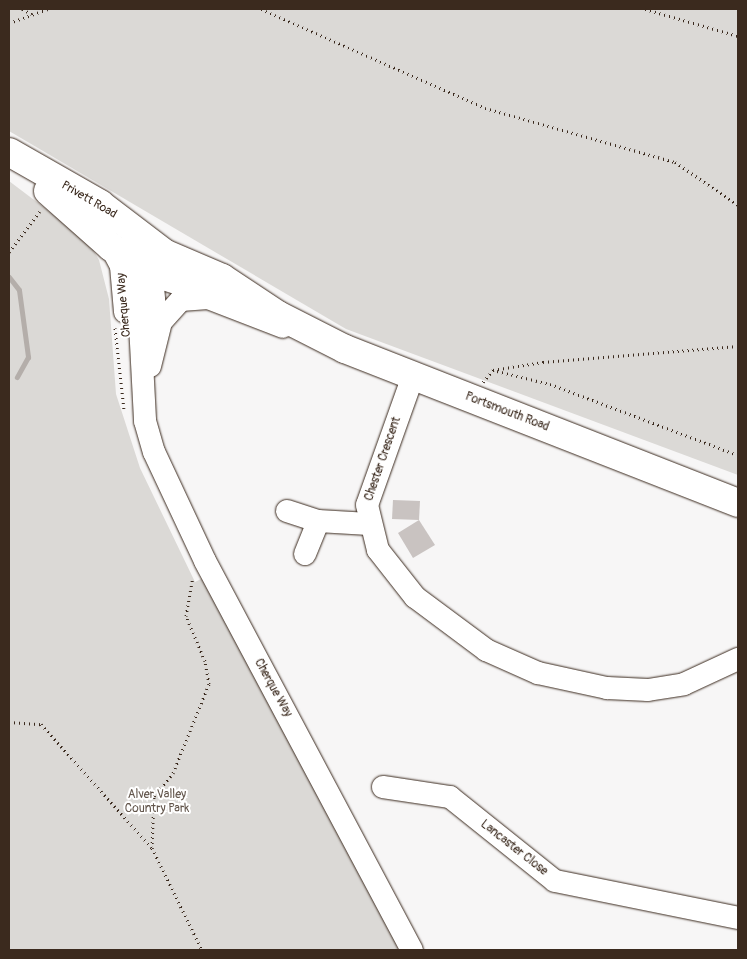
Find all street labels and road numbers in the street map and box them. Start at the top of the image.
street label: Privett Road [59,178,119,222]
street label: Cherque Way [114,272,134,338]
street label: Portsmouth Road [463,389,551,435]
street label: Chester Crescent [362,415,404,503]
street label: Cherque Way [251,656,295,720]
street label: Lancaster Close [477,817,551,879]

